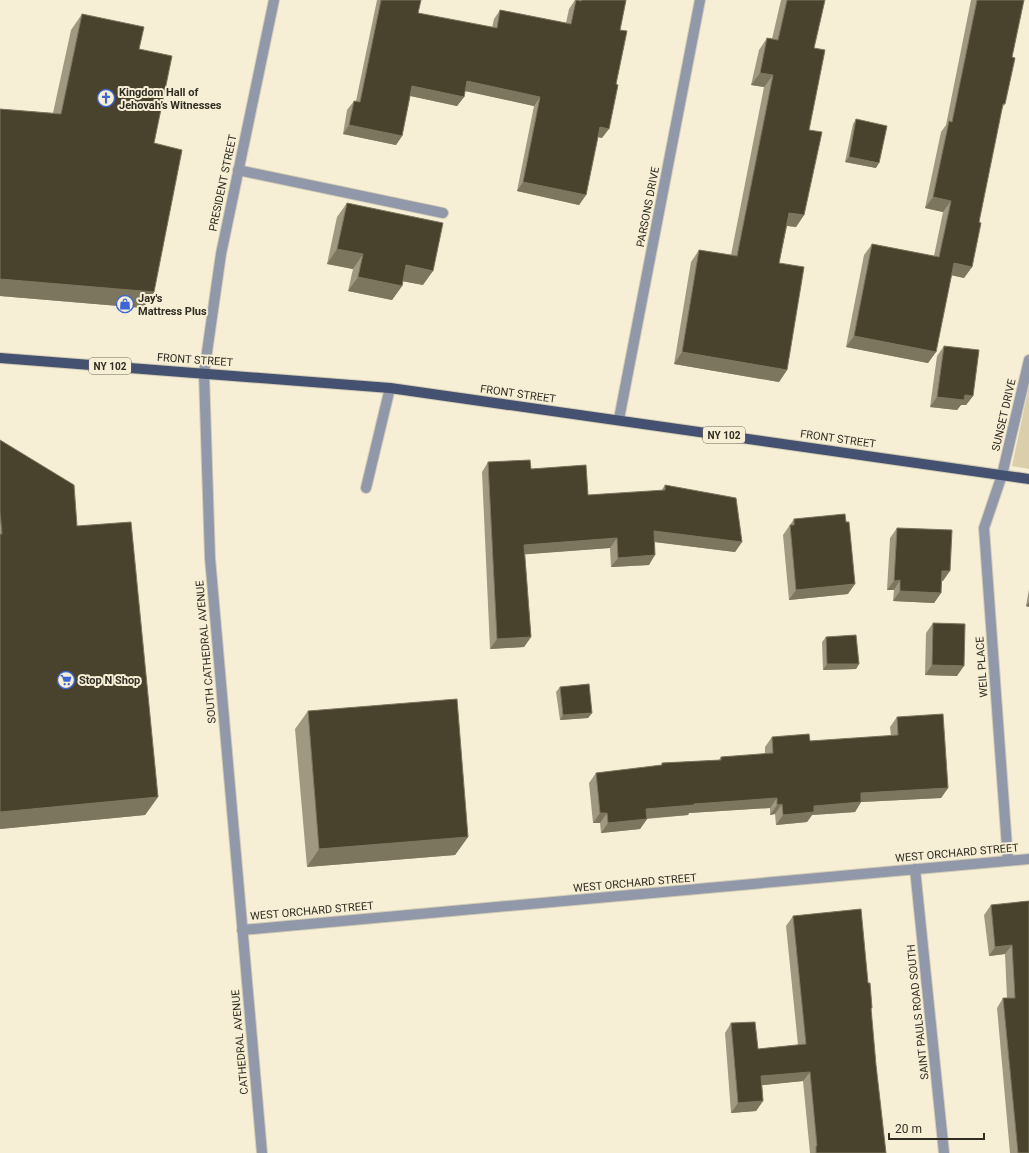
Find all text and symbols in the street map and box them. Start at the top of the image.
place label: Kingdom Hall of Jehovah’s Witnesses [119,86,222,112]
church icon: Kingdom Hall of Jehovah’s Witnesses [96,88,116,108]
street label: PRESIDENT STREET [206,133,240,233]
street label: PARSONS DRIVE [634,166,662,248]
place label: Jay's Mattress Plus [138,292,207,318]
shop icon: Jay's Mattress Plus [115,294,135,314]
street label: FRONT STREET [157,351,234,369]
road number: NY 102 [89,358,131,374]
street label: SUNSET DRIVE [989,378,1019,452]
street label: FRONT STREET [479,382,557,406]
road number: NY 102 [703,427,745,443]
street label: FRONT STREET [799,427,877,451]
street label: SOUTH CATHEDRAL AVENUE [193,580,219,724]
street label: WEIL PLACE [973,636,991,698]
supermarket icon: Stop N Shop [56,670,76,690]
place label: Stop N Shop [79,674,140,687]
street label: WEST ORCHARD STREET [895,841,1020,865]
street label: WEST ORCHARD STREET [573,871,698,895]
street label: WEST ORCHARD STREET [250,899,375,923]
street label: SAINT PAULS ROAD SOUTH [904,944,932,1080]
street label: CATHEDRAL AVENUE [229,989,251,1095]
scale bar [889,1115,984,1141]
text: 20 m [895,1122,922,1136]

